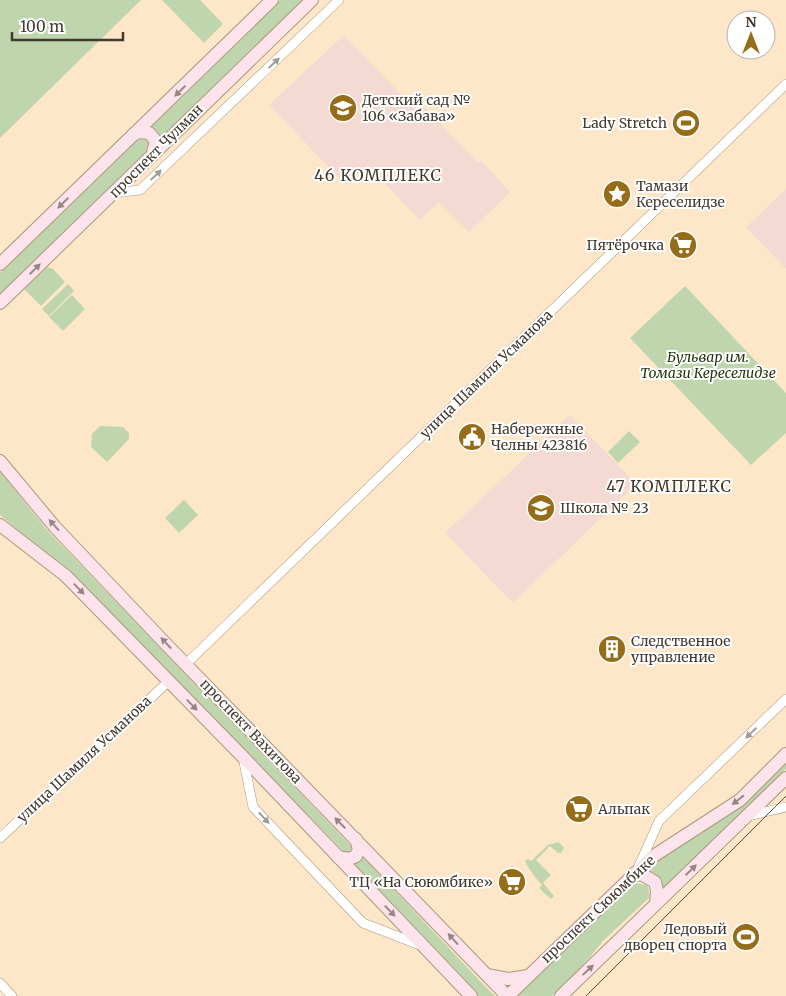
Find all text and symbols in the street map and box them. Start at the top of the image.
scale bar [12,10,124,42]
north arrow [726,10,776,60]
text: N [745,13,757,31]
text: 100 m [20,17,64,36]
one-way arrow [267,57,279,69]
one-way arrow [174,84,186,96]
place label: Детский сад № 106 «Забава» [362,91,471,125]
school or university icon: Детский сад № 106 «Забава» [328,93,358,123]
street label: проспект Чулман [105,100,207,202]
sports icon: Lady Stretch [671,108,701,138]
place label: Lady Stretch [582,114,667,132]
district label: 46 КОМПЛЕКС [314,165,442,185]
one-way arrow [149,169,161,181]
place label: Тамази Кереселидзе [636,177,725,211]
place icon: Тамази Кереселидзе [602,179,632,209]
one-way arrow [57,197,69,209]
supermarket icon: Пятёрочка [668,230,698,260]
place label: Пятёрочка [587,236,664,254]
one-way arrow [29,263,41,275]
street label: улица Шамиля Усманова [416,306,556,442]
park label: Бульвар им. Томази Кереселидзе [640,348,776,382]
place label: Набережные Челны 423816 [491,420,587,454]
public building icon: Набережные Челны 423816 [457,422,487,452]
district label: 47 КОМПЛЕКС [606,476,732,496]
school or university icon: Школа № 23 [526,493,556,523]
place label: Школа № 23 [560,499,649,517]
one-way arrow [49,519,60,532]
one-way arrow [72,583,84,595]
place label: Следственное управление [631,632,731,666]
building icon: Следственное управление [597,634,627,664]
one-way arrow [160,638,172,650]
street label: проспект Вахитова [196,675,306,788]
street label: улица Шамиля Усманова [13,692,155,826]
one-way arrow [186,699,198,711]
one-way arrow [745,727,757,739]
supermarket icon: Альпак [564,794,594,824]
one-way arrow [732,795,745,806]
place label: Альпак [597,800,650,818]
one-way arrow [258,812,270,824]
one-way arrow [334,817,346,829]
street label: проспект Сююмбике [537,851,659,967]
one-way arrow [685,864,697,876]
supermarket icon: ТЦ «На Сююмбике» [497,867,527,897]
place label: ТЦ «На Сююмбике» [349,873,493,891]
one-way arrow [384,904,396,916]
place label: Ледовый дворец спорта [623,920,727,954]
sports icon: Ледовый дворец спорта [731,922,761,952]
one-way arrow [448,933,459,946]
one-way arrow [581,964,593,976]

